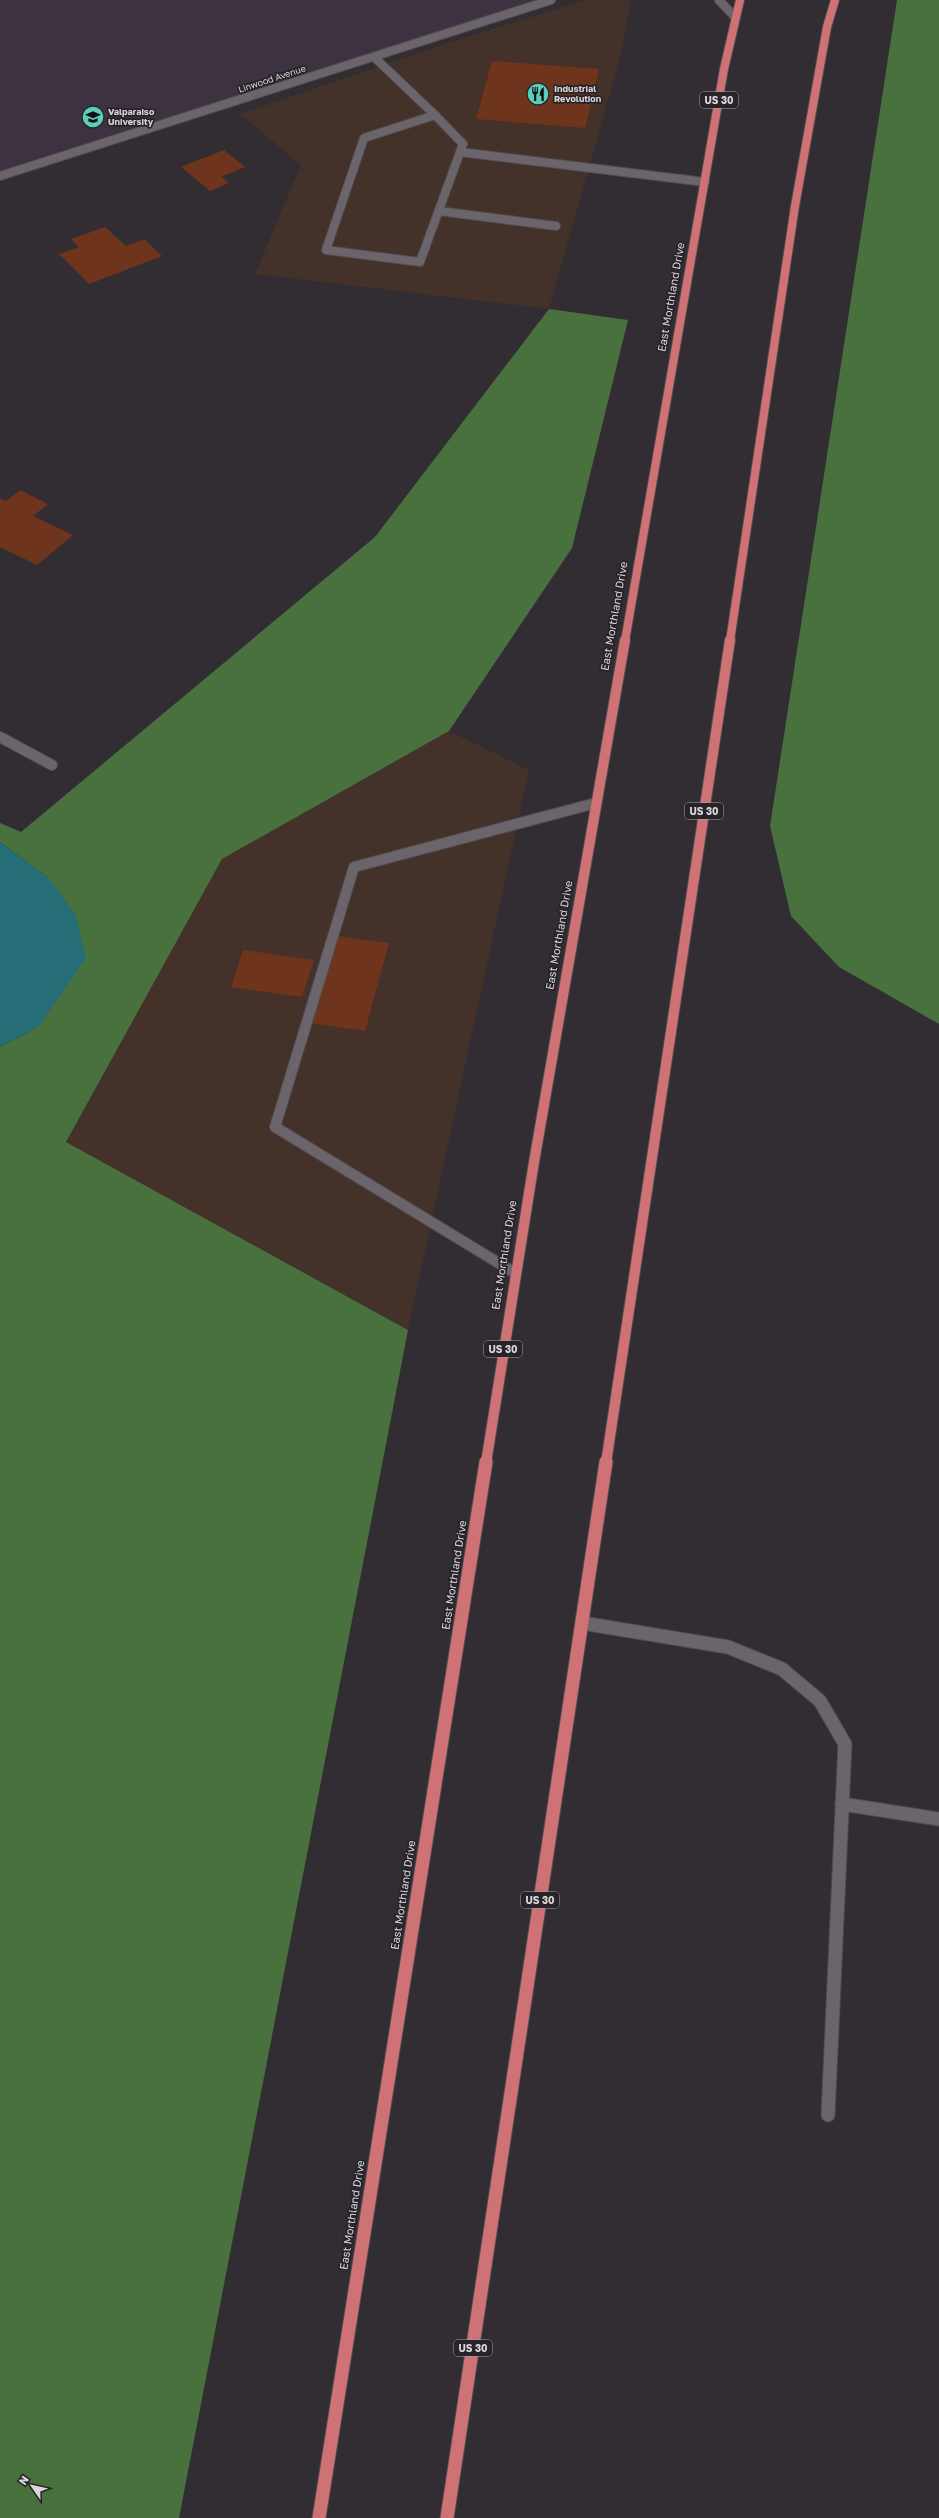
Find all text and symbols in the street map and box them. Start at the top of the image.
street label: Linwood Avenue [237,62,307,95]
restaurant icon: Industrial Revolution [525,81,551,107]
place label: Industrial Revolution [554,83,602,104]
road number: US 30 [700,92,738,108]
school or university icon: Valparaiso University [80,104,106,130]
place label: Valparaiso University [108,106,155,127]
street label: East Morthland Drive [654,241,687,353]
street label: East Morthland Drive [597,560,630,672]
road number: US 30 [685,803,723,819]
street label: East Morthland Drive [542,879,575,991]
street label: East Morthland Drive [488,1199,519,1311]
road number: US 30 [484,1341,522,1357]
street label: East Morthland Drive [438,1519,469,1631]
street label: East Morthland Drive [387,1839,418,1951]
road number: US 30 [521,1892,559,1908]
street label: East Morthland Drive [336,2159,367,2271]
road number: US 30 [454,2340,492,2356]
north arrow [12,2466,52,2506]
text: N [16,2473,31,2487]

